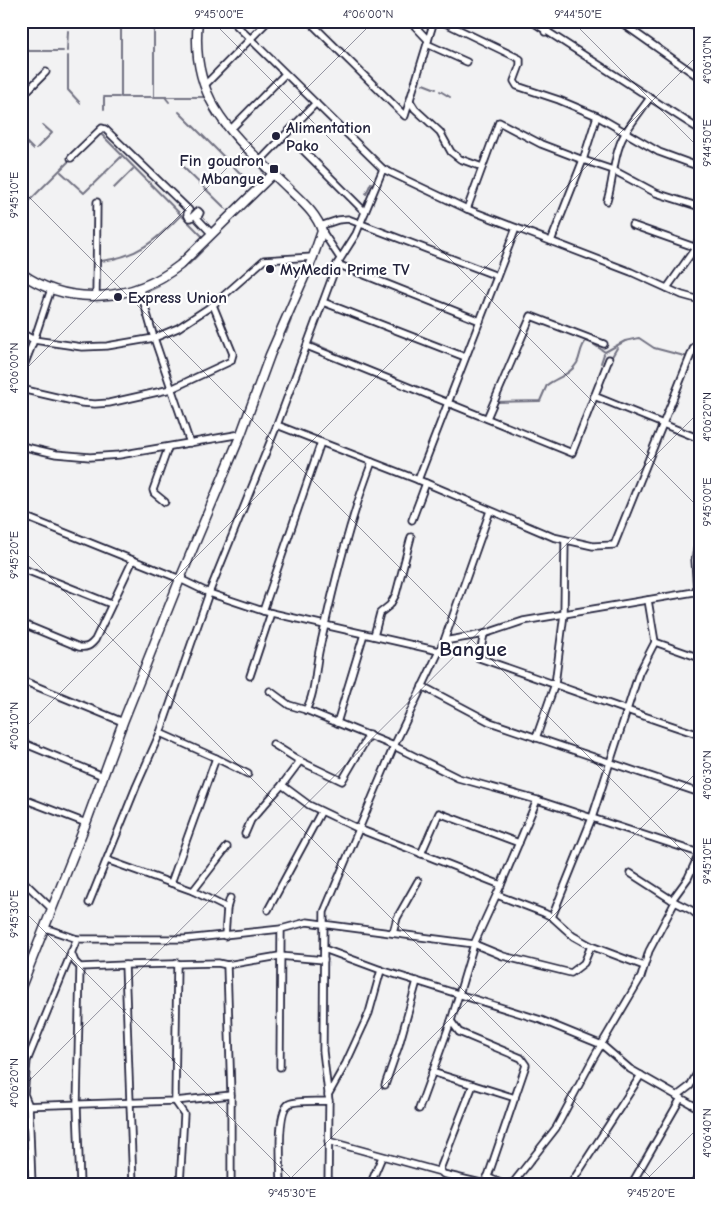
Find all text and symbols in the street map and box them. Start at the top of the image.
text: 9°45'00"E [194,7,244,21]
text: 4°06'00"N [343,7,393,21]
text: 9°44'50"E [554,7,602,21]
text: 4°06'10"N [700,36,714,84]
place label: Alimentation Pako [286,119,371,155]
text: 9°44'50"E [700,119,714,167]
marker: Alimentation Pako [270,130,282,142]
place label: Fin goudron Mbangue [180,152,264,188]
marker: Fin goudron Mbangue [268,163,280,175]
text: 9°45'10"E [7,172,21,218]
place label: MyMedia Prime TV [280,261,410,279]
marker: MyMedia Prime TV [264,263,276,275]
place label: Express Union [128,289,227,307]
marker: Express Union [112,291,124,303]
text: 4°06'00"N [7,343,21,393]
text: 4°06'20"N [700,392,714,442]
text: 9°45'00"E [700,477,714,527]
text: 9°45'20"E [7,531,21,579]
district label: Bangue [439,637,507,661]
text: 4°06'10"N [7,702,21,750]
text: 4°06'30"N [700,750,714,800]
text: 9°45'10"E [700,838,714,884]
text: 9°45'30"E [7,890,21,938]
text: 4°06'20"N [7,1058,21,1108]
text: 4°06'40"N [700,1108,714,1158]
text: 9°45'30"E [268,1186,316,1200]
text: 9°45'20"E [627,1186,675,1200]

